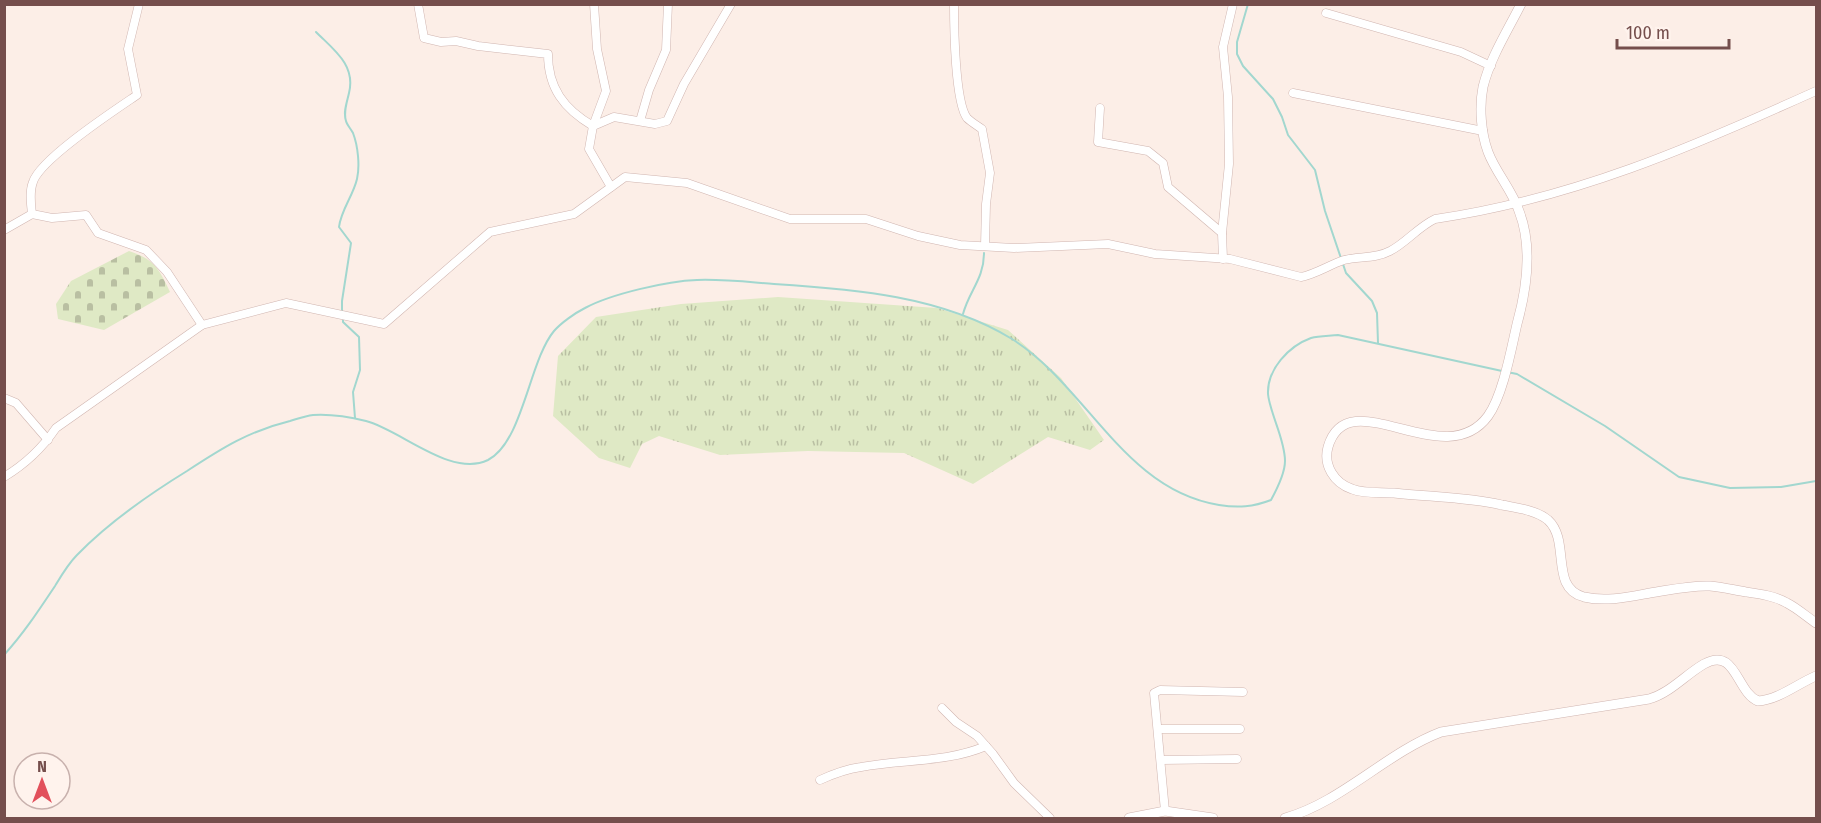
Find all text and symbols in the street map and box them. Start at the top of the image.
scale bar [1617,12,1730,50]
text: 100 m [1626,22,1670,44]
north arrow [12,751,72,811]
text: N [37,757,47,776]

